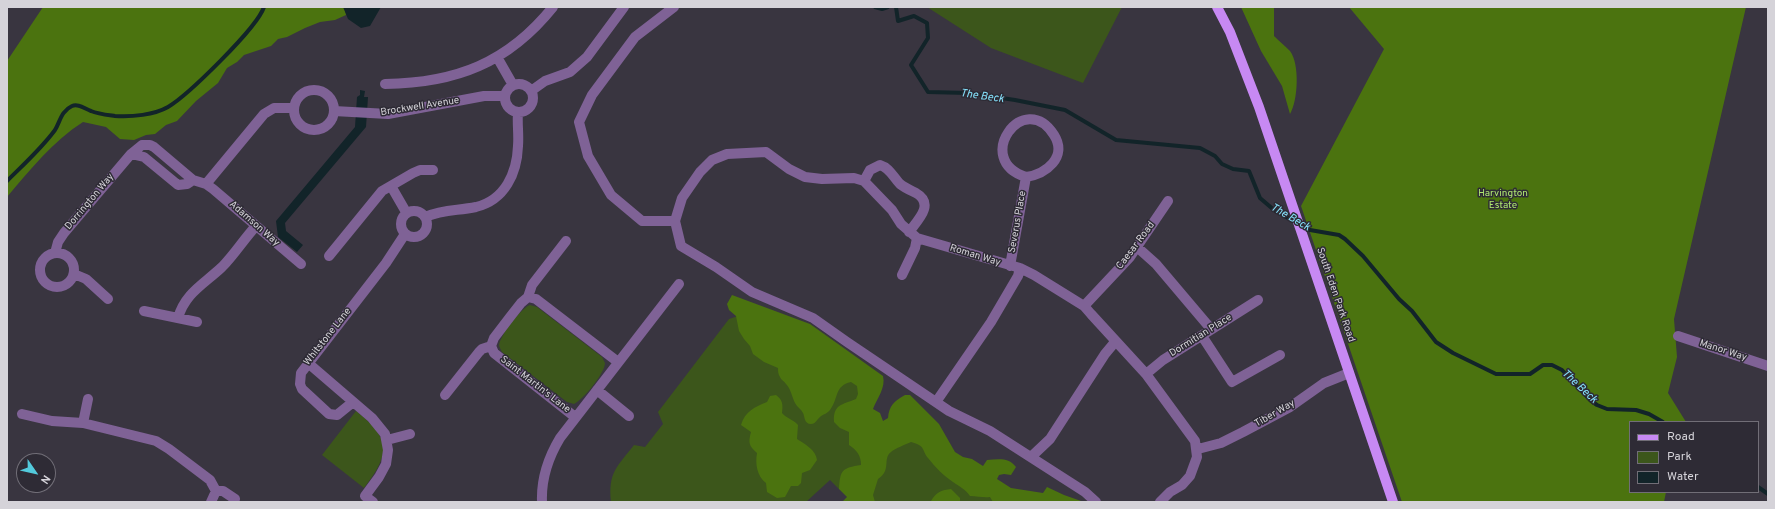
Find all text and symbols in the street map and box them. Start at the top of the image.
water label: The Beck [959,87,1005,107]
street label: Brockwell Avenue [380,95,460,119]
street label: Dorrington Way [63,171,117,233]
park label: Harvington Estate [1478,188,1528,212]
street label: Severus Place [1007,190,1029,254]
street label: Adamson Way [226,199,282,249]
water label: The Beck [1268,201,1312,235]
street label: Caesar Road [1114,220,1158,272]
street label: Roman Way [948,243,1002,269]
street label: South Eden Park Road [1313,246,1357,344]
street label: Whitstone Lane [302,306,354,368]
street label: Dormitian Place [1168,312,1234,360]
street label: Manor Way [1698,338,1748,364]
street label: Saint Martin's Lane [498,354,572,416]
water label: The Beck [1558,367,1600,407]
street label: Tiber Way [1253,398,1297,430]
legend [1629,421,1759,493]
text: Road [1667,429,1695,445]
text: Park [1667,449,1692,465]
north arrow [16,453,56,493]
text: Water [1667,469,1699,485]
text: N [37,472,53,486]

